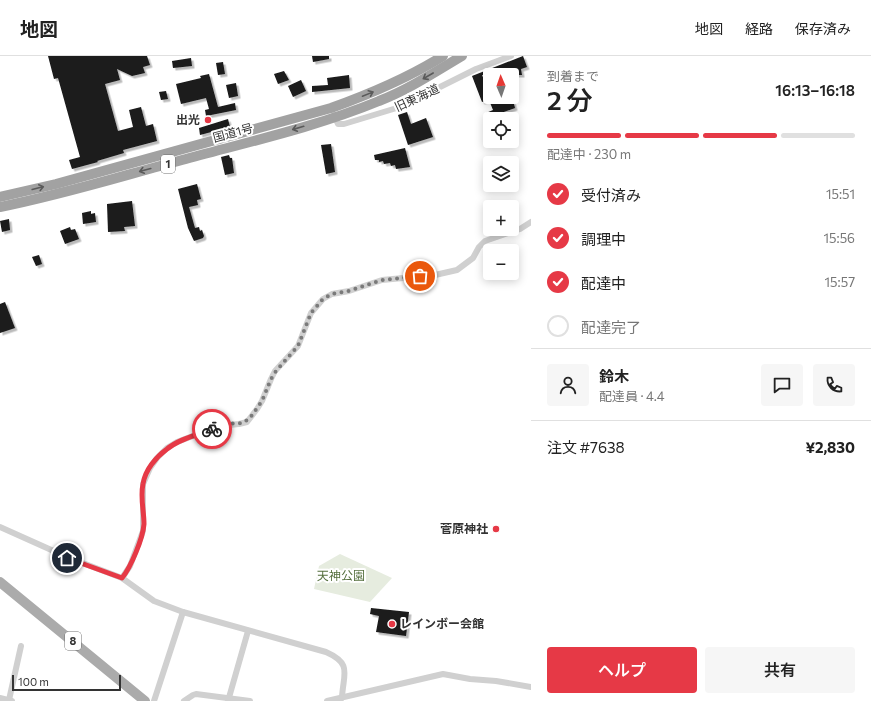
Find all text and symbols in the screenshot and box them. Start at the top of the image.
text: 地図 [20,17,58,40]
text: 地図 [695,20,723,37]
text: 経路 [745,20,773,37]
text: 保存済み [795,20,851,37]
north arrow [483,68,519,104]
map controls [483,68,519,280]
text: 到着まで [547,68,599,84]
one-way arrow [423,73,435,81]
street label: 旧東海道 [392,81,441,114]
text: 16:13–16:18 [775,81,855,99]
text: 2 分 [547,84,593,115]
one-way arrow [361,90,373,98]
place label: 出光 [176,112,200,126]
button: locate [483,112,519,148]
marker: 出光 [203,115,213,125]
street label: 国道1号 [211,120,254,144]
one-way arrow [291,125,304,132]
text: 配達中 · 230 m [547,146,631,162]
road number: 1 [161,155,175,173]
button: layers [483,156,519,192]
one-way arrow [139,167,152,174]
icon: check [547,183,569,205]
one-way arrow [31,184,44,192]
text: 受付済み [581,186,641,204]
text: 15:51 [826,186,855,202]
button: + [483,200,519,236]
icon: check [547,227,569,249]
text: 調理中 [581,230,626,248]
text: 15:56 [824,230,855,246]
button: − [483,244,519,280]
pin [403,259,437,293]
icon: bag [409,265,431,287]
icon: check [547,271,569,293]
text: 配達中 [581,274,626,292]
text: 15:57 [825,274,855,290]
text: 配達完了 [581,318,641,336]
button: person [547,364,589,406]
button: chat [761,364,803,406]
button: phone [813,364,855,406]
text: 鈴木 [599,367,629,385]
text: 配達員 · 4.4 [599,388,664,404]
courier [192,409,232,449]
icon: bike [201,418,223,440]
text: 注文 #7638 [547,438,625,456]
text: ¥2,830 [805,438,855,456]
place label: 菅原神社 [440,521,488,535]
marker: 菅原神社 [491,524,501,534]
pin [50,541,84,575]
icon: home [56,547,78,569]
park label: 天神公園 [317,568,365,582]
place label: レインボー会館 [400,616,484,630]
marker: レインボー会館 [387,619,397,629]
road number: 8 [65,632,81,650]
button: ヘルプ [547,647,697,693]
button: 共有 [705,647,855,693]
scale bar [12,673,121,692]
text: 100 m [18,675,49,688]

